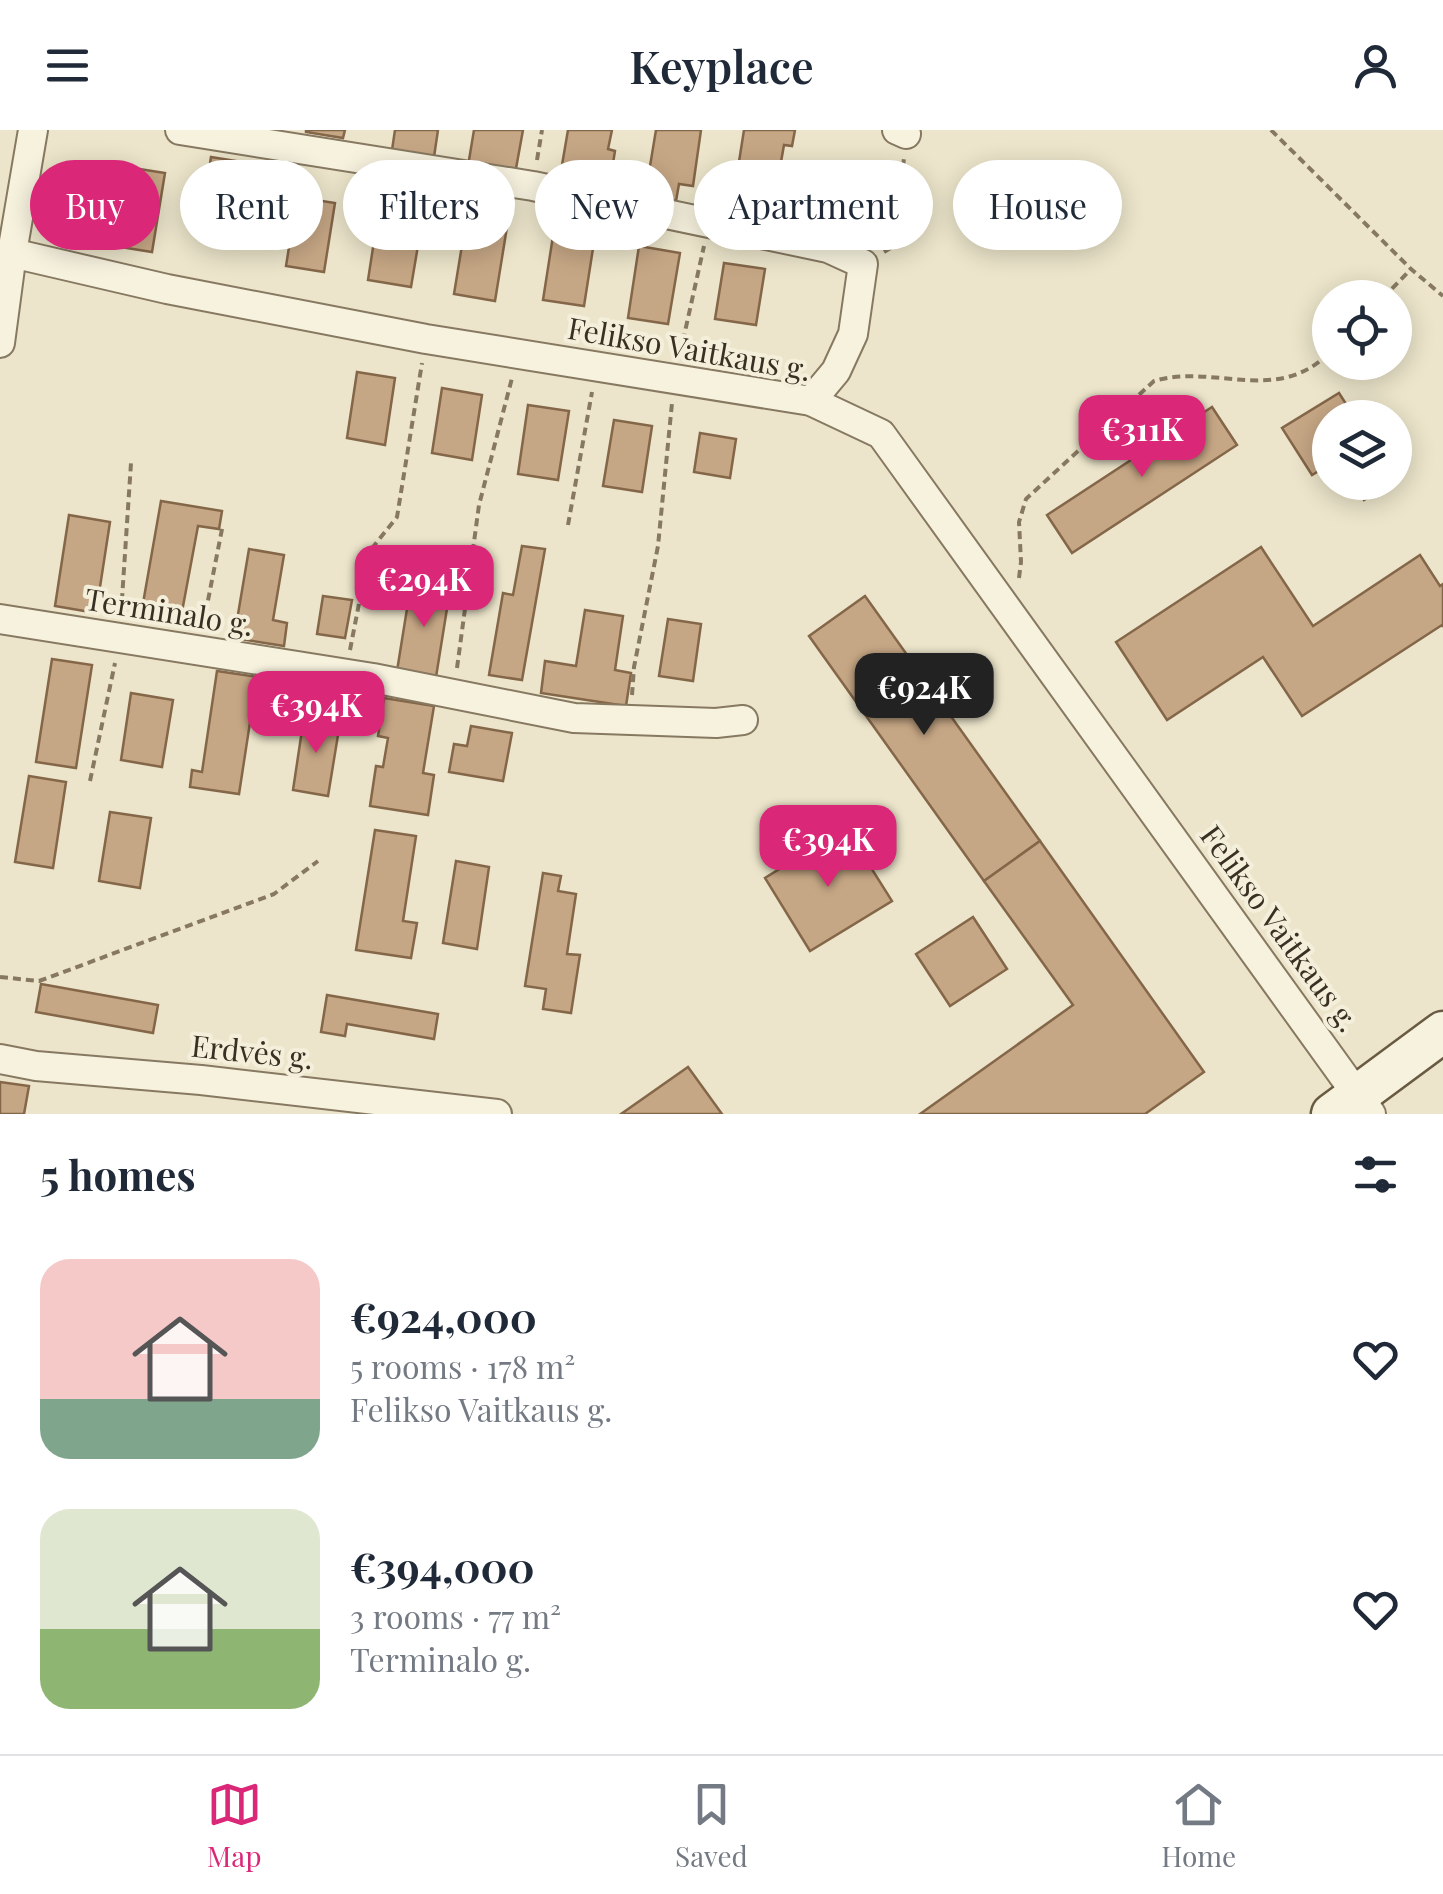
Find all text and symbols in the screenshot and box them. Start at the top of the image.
text: Keyplace [629,35,814,95]
icon: menu [40,38,95,93]
icon: person [1348,38,1403,93]
chip: Buy [30,160,160,250]
chip: Rent [180,160,323,250]
chip: Filters [343,160,515,250]
chip: New [535,160,674,250]
chip: Apartment [694,160,933,250]
chip: House [953,160,1122,250]
map controls [1312,280,1412,500]
button: locate [1312,280,1412,380]
street label: Felikso Vaitkaus g. [565,307,814,389]
pin: €311K [1072,395,1212,480]
button: layers [1312,400,1412,500]
text: €311K [1101,406,1183,449]
pin: €294K [354,545,494,630]
text: €294K [377,556,471,599]
street label: Terminalo g. [82,578,256,644]
pin: €924K [854,653,994,738]
text: €924K [877,664,971,707]
pin: €394K [246,671,386,756]
text: €394K [270,682,362,725]
pin: €394K [758,805,898,890]
text: €394K [782,816,874,859]
street label: Felikso Vaitkaus g. [1192,817,1369,1039]
street label: Erdvės g. [189,1025,315,1077]
text: 5 homes [40,1146,196,1202]
icon: filters [1348,1147,1403,1202]
text: €924,000 [350,1288,537,1344]
icon: home [120,1299,240,1419]
icon: heart [1348,1332,1403,1387]
text: 5 rooms · 178 m² [350,1344,575,1387]
text: Felikso Vaitkaus g. [350,1387,612,1430]
text: €394,000 [350,1538,535,1594]
icon: home [120,1549,240,1669]
icon: heart [1348,1582,1403,1637]
text: 3 rooms · 77 m² [350,1594,561,1637]
text: Terminalo g. [350,1637,531,1680]
tab: Map [207,1777,262,1874]
tab: Saved [675,1777,748,1874]
tab: Home [1161,1777,1236,1874]

